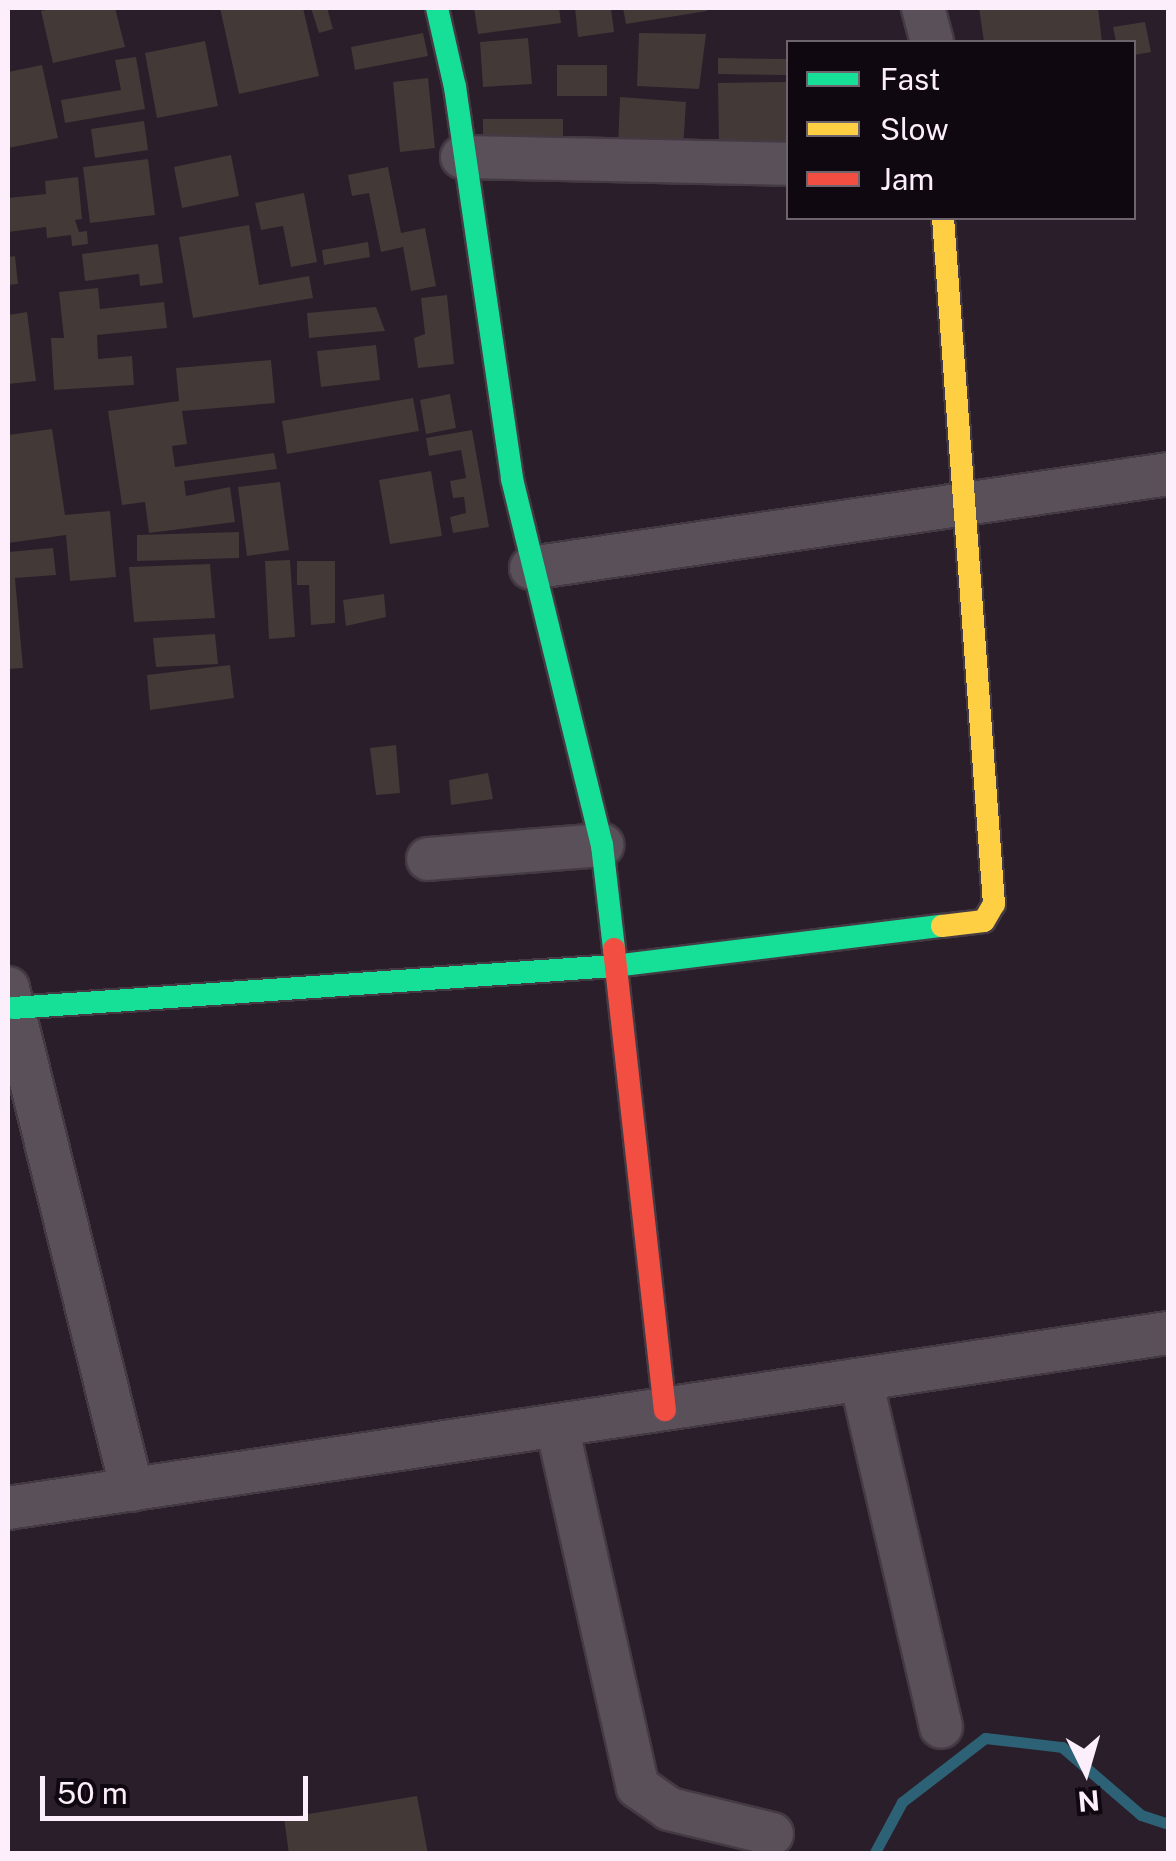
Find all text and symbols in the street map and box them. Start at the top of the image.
legend [786,40,1136,220]
text: Fast [880,61,940,97]
text: Slow [880,111,949,147]
text: Jam [880,161,934,197]
north arrow [1036,1721,1136,1821]
scale bar [45,1756,312,1818]
text: 50 m [57,1775,128,1811]
text: N [1076,1784,1101,1819]

